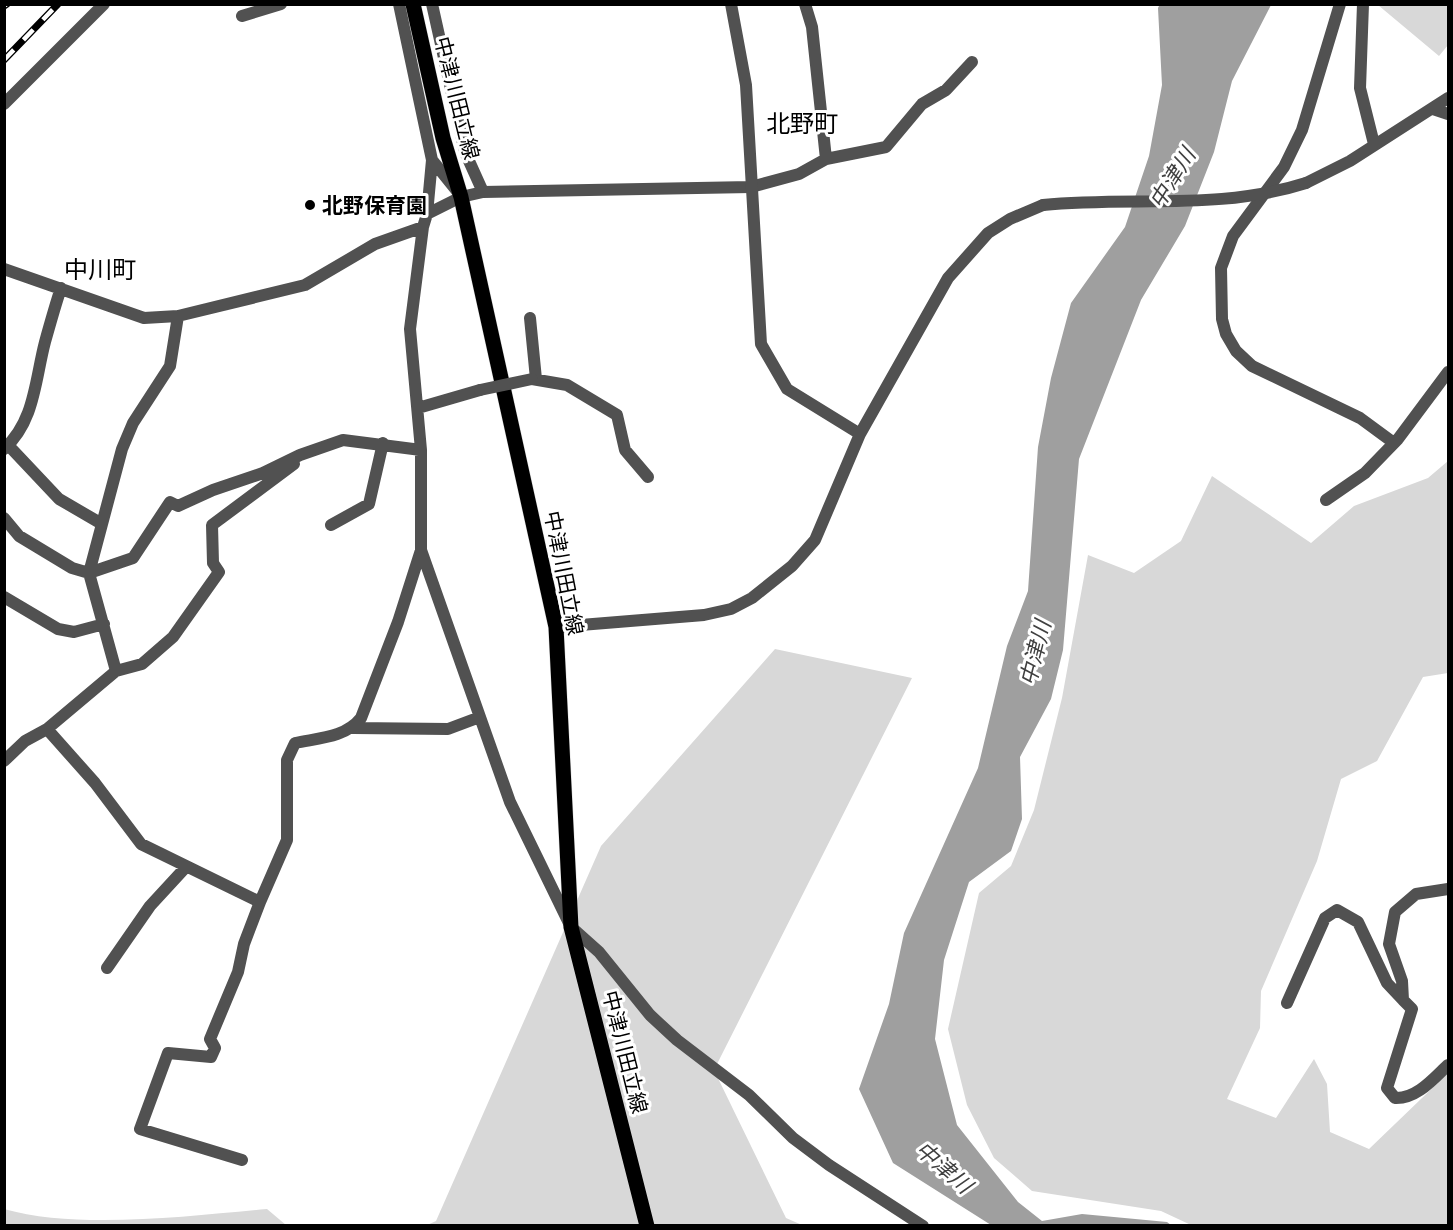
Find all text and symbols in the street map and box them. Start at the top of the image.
street label: 中津川田立線 [430,34,484,162]
district label: 北野町 [766,109,838,138]
water label: 中津川 [1143,141,1202,213]
place label: 北野保育園 [322,193,427,218]
marker: 北野保育園 [303,198,317,212]
district label: 中川町 [64,255,136,284]
street label: 中津川田立線 [540,509,588,637]
water label: 中津川 [1014,616,1056,688]
street label: 中津川田立線 [598,988,652,1116]
water label: 中津川 [911,1136,979,1200]

